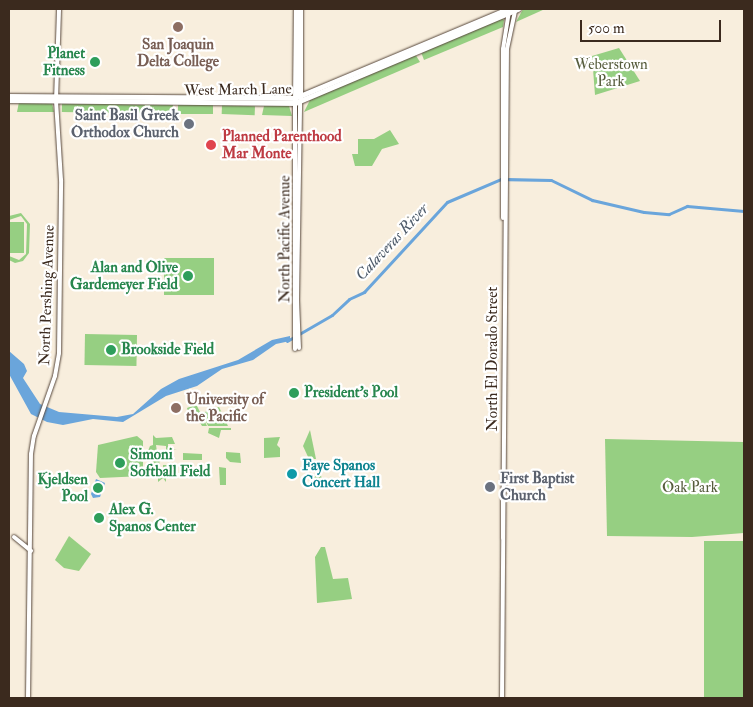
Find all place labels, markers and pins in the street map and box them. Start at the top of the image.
marker: San Joaquin Delta College [172,21,184,33]
place label: San Joaquin Delta College [137,35,219,70]
place label: Planet Fitness [43,44,85,79]
marker: Planet Fitness [89,56,101,68]
place label: Saint Basil Greek Orthodox Church [71,106,179,141]
marker: Saint Basil Greek Orthodox Church [183,118,195,130]
place label: Planned Parenthood Mar Monte [222,127,342,162]
marker: Planned Parenthood Mar Monte [204,138,218,152]
place label: Alan and Olive Gardemeyer Field [70,258,178,293]
marker: Alan and Olive Gardemeyer Field [182,270,194,282]
place label: Brookside Field [121,341,214,359]
marker: Brookside Field [105,344,117,356]
place label: President's Pool [304,384,398,402]
marker: President's Pool [288,387,300,399]
place label: University of the Pacific [186,390,264,425]
marker: University of the Pacific [170,402,182,414]
place label: Simoni Softball Field [130,445,210,480]
place label: Faye Spanos Concert Hall [302,456,380,491]
marker: Simoni Softball Field [114,457,126,469]
marker: Faye Spanos Concert Hall [286,468,298,480]
place label: First Baptist Church [500,469,574,504]
place label: Kjeldsen Pool [37,470,88,505]
marker: First Baptist Church [484,481,496,493]
marker: Kjeldsen Pool [92,482,104,494]
place label: Alex G. Spanos Center [109,500,196,535]
marker: Alex G. Spanos Center [93,512,105,524]

